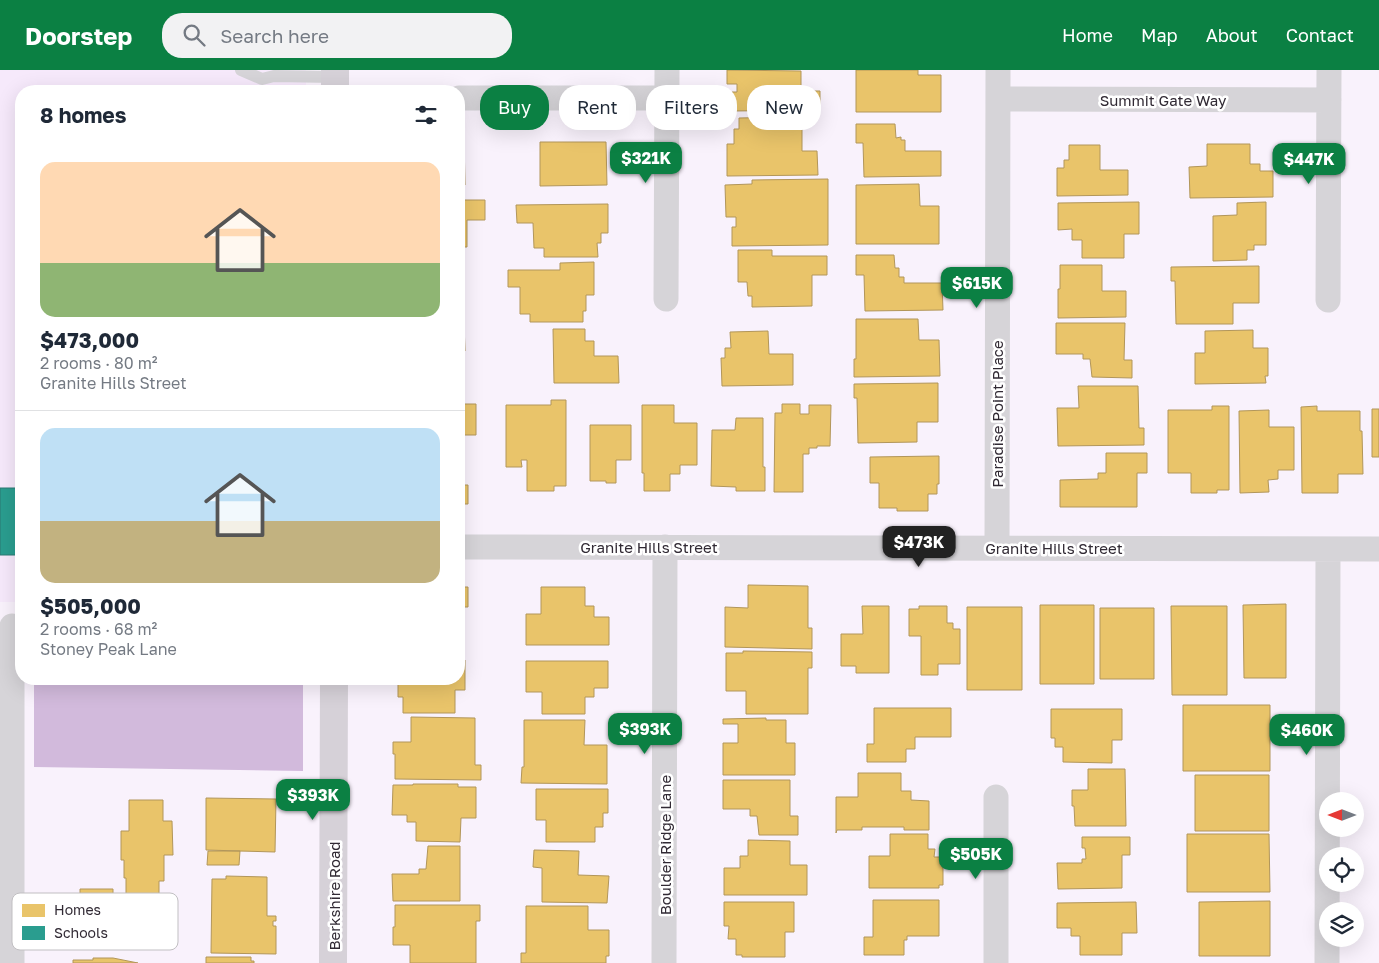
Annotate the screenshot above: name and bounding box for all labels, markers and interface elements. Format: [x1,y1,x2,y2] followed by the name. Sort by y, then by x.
[162,13,512,58] search box
[25,21,132,50] text: Doorstep
[180,21,208,49] icon: search
[220,24,329,47] text: Search here
[1062,24,1113,46] text: Home
[1141,24,1178,46] text: Map
[1206,24,1258,46] text: About
[1286,24,1354,46] text: Contact
[480,85,549,130] chip: Buy
[559,85,636,130] chip: Rent
[646,85,737,130] chip: Filters
[747,85,821,130] chip: New
[1100,91,1227,109] street label: Summit Gate Way
[412,101,440,129] icon: filters
[40,102,127,128] text: 8 homes
[611,142,681,184] pin: $321K
[1274,142,1344,185] pin: $447K
[621,148,671,168] text: $321K
[1283,149,1335,169] text: $447K
[195,195,285,285] icon: home
[942,266,1012,309] pin: $615K
[952,273,1002,293] text: $615K
[40,327,139,353] text: $473,000
[988,340,1006,488] street label: Paradise Point Place
[40,353,158,373] text: 2 rooms · 80 m²
[40,373,187,393] text: Granite Hills Street
[195,460,285,550] icon: home
[884,526,954,568] pin: $473K
[894,532,944,552] text: $473K
[580,538,718,556] street label: Granite Hills Street
[985,539,1123,557] street label: Granite Hills Street
[40,593,141,619] text: $505,000
[40,619,157,639] text: 2 rooms · 68 m²
[40,639,177,659] text: Stoney Peak Lane
[610,712,680,755] pin: $393K
[1272,714,1342,756] pin: $460K
[619,719,671,739] text: $393K
[1281,720,1333,740] text: $460K
[656,774,674,915] street label: Boulder Ridge Lane
[278,778,348,821] pin: $393K
[287,785,339,805] text: $393K
[1319,792,1364,838] north arrow
[1319,792,1364,947] map controls
[941,838,1011,880] pin: $505K
[325,841,343,951] street label: Berkshire Road
[950,844,1002,864] text: $505K
[1319,847,1364,892] button: locate
[12,893,178,950] legend
[54,901,101,918] text: Homes
[1319,902,1364,947] button: layers
[54,924,108,941] text: Schools

